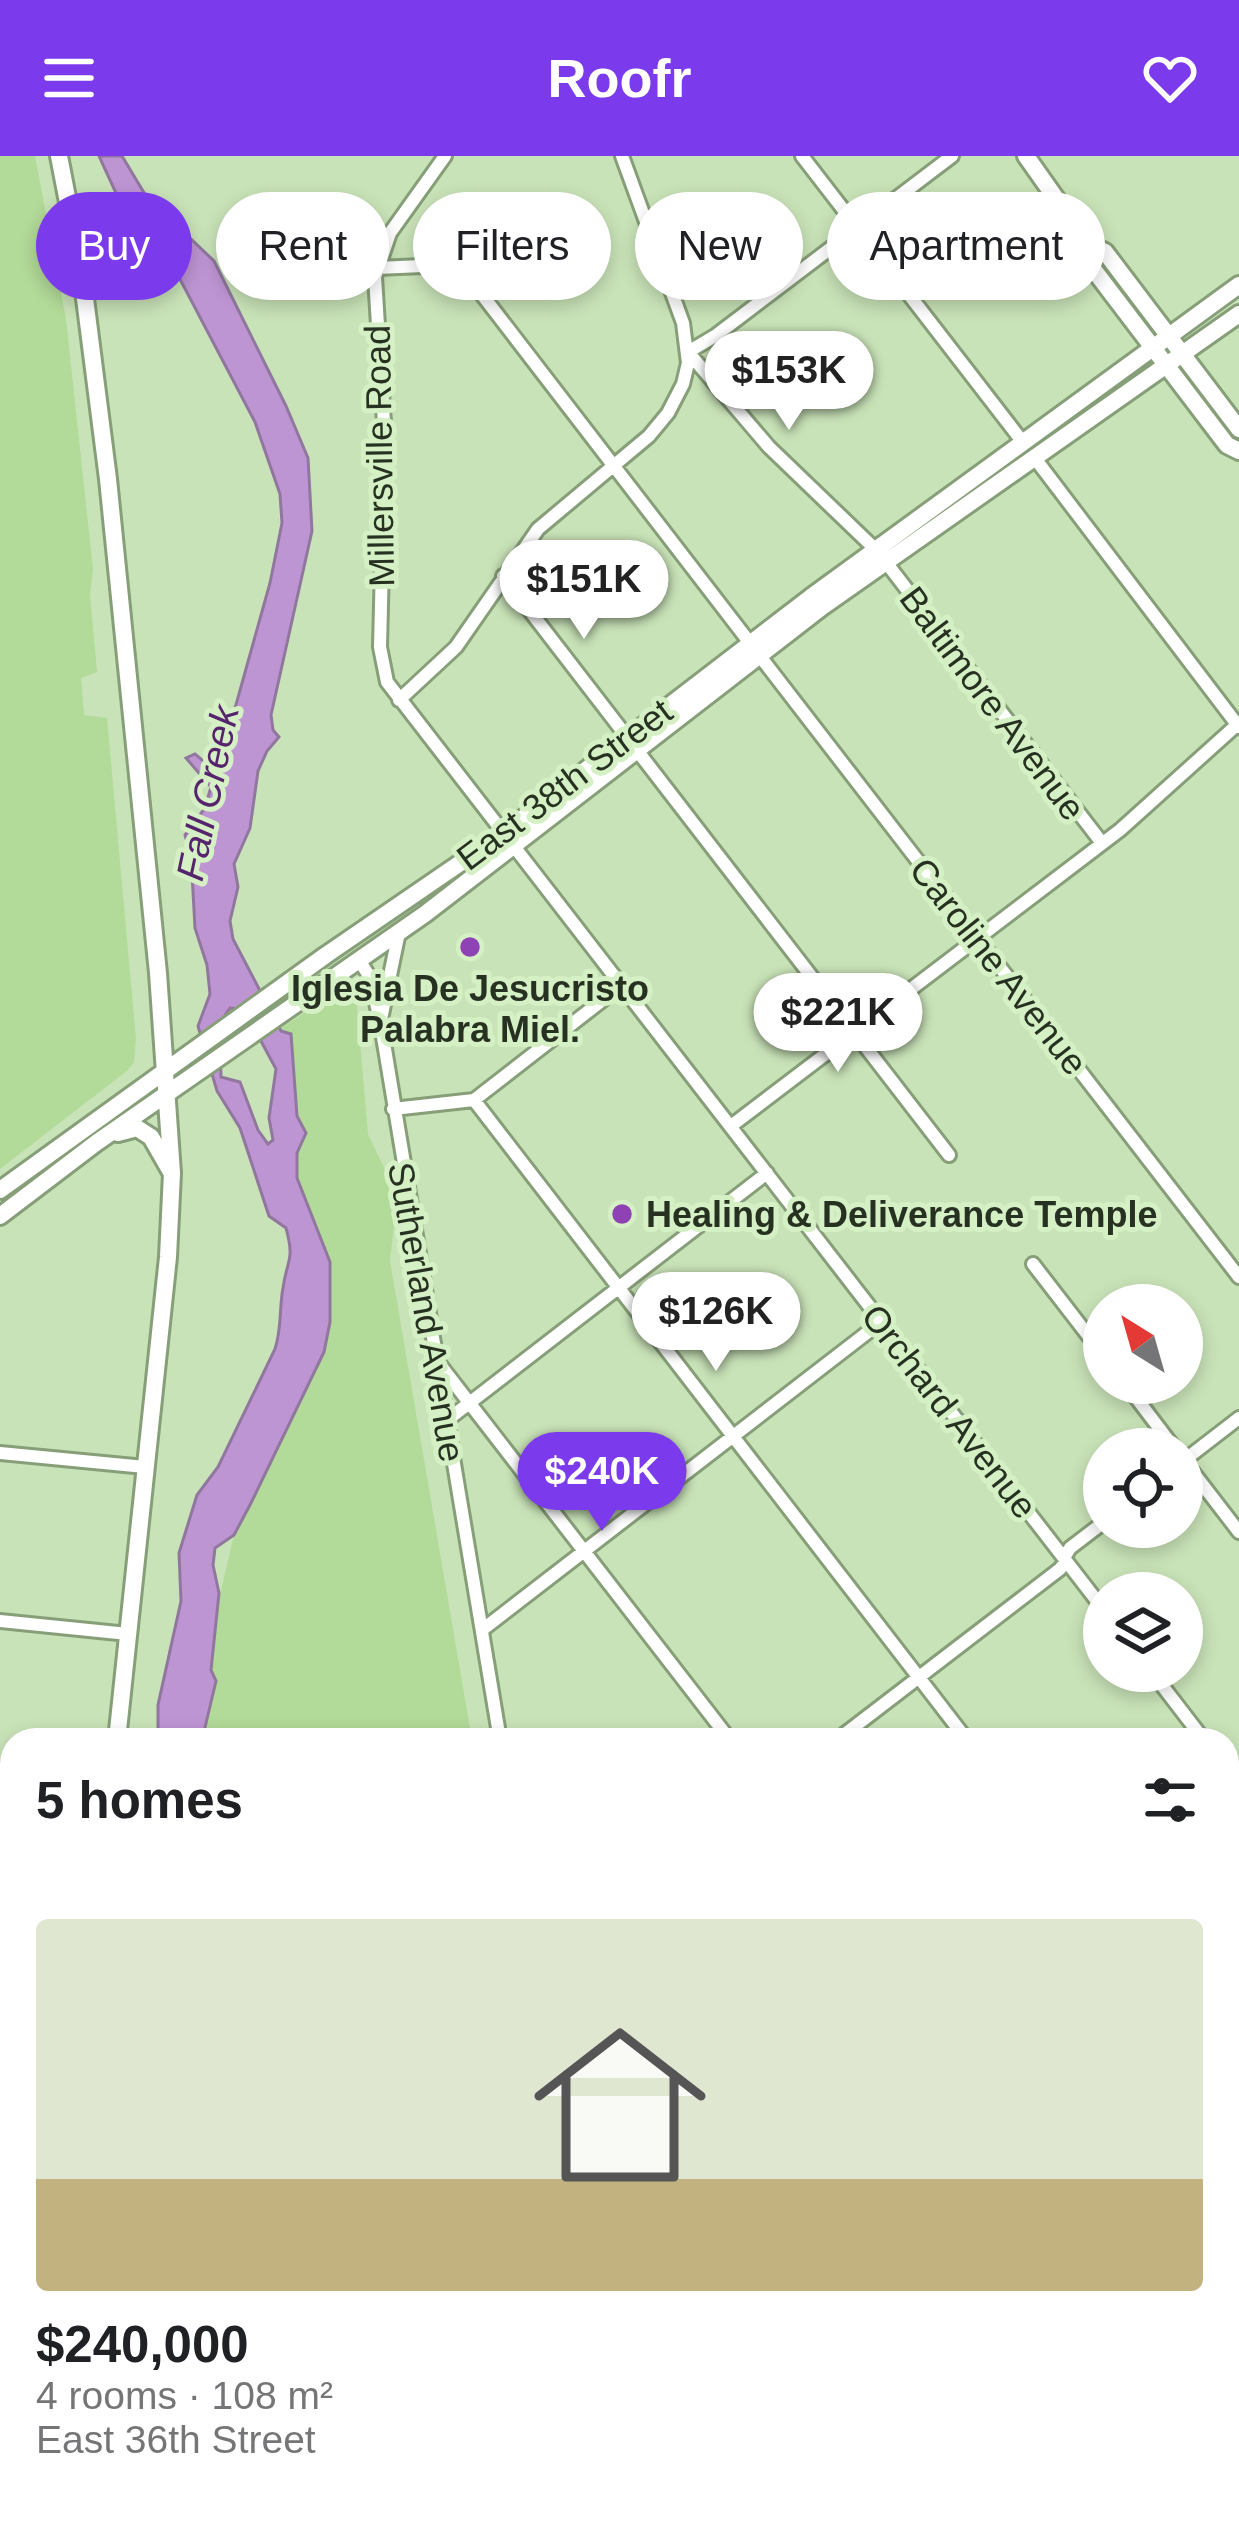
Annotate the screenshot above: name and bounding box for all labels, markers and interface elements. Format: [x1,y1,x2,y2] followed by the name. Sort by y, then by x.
[36,45,102,111] icon: menu
[1137,45,1203,111] icon: heart
[548,48,691,108] text: Roofr
[36,192,192,300] chip: Buy
[216,192,389,300] chip: Rent
[413,192,611,300] chip: Filters
[635,192,803,300] chip: New
[827,192,1105,300] chip: Apartment
[357,325,402,587] street label: Millersville Road
[705,331,873,433] pin: $153K
[732,348,846,391] text: $153K
[500,540,668,642] pin: $151K
[527,557,641,600] text: $151K
[892,579,1094,828] street label: Baltimore Avenue
[449,690,680,878] street label: East 38th Street
[168,699,248,884] water label: Fall Creek
[901,850,1096,1083] street label: Caroline Avenue
[457,934,483,960] marker: Iglesia De Jesucristo Palabra Miel.
[291,968,649,1050] place label: Iglesia De Jesucristo Palabra Miel.
[754,973,922,1075] pin: $221K
[781,990,895,1033] text: $221K
[380,1159,473,1465] street label: Sutherland Avenue
[646,1194,1158,1235] place label: Healing & Deliverance Temple
[609,1201,635,1227] marker: Healing & Deliverance Temple
[632,1272,800,1374] pin: $126K
[1083,1284,1203,1404] north arrow
[1083,1284,1203,1692] map controls
[659,1289,773,1332] text: $126K
[854,1296,1046,1526] street label: Orchard Avenue
[1083,1428,1203,1548] button: locate
[518,1432,686,1534] pin: $240K
[545,1449,659,1492] text: $240K
[1083,1572,1203,1692] button: layers
[1137,1767,1203,1833] icon: filters
[36,1772,243,1829] text: 5 homes
[512,1997,728,2213] icon: home
[36,2316,249,2373] text: $240,000
[36,2374,333,2417] text: 4 rooms · 108 m²
[36,2418,316,2461] text: East 36th Street

